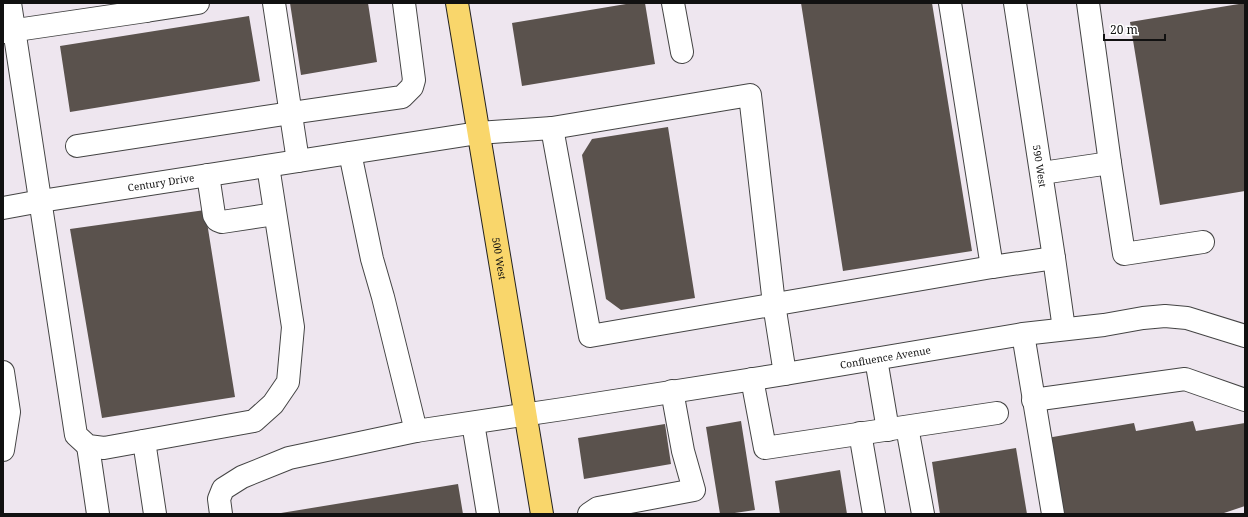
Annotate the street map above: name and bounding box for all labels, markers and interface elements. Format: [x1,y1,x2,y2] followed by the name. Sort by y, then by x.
[1104,16,1165,42] scale bar
[1110,21,1138,38] text: 20 m
[1030,144,1050,189] street label: 590 West
[127,170,195,194] street label: Century Drive
[489,236,510,281] street label: 500 West
[839,343,932,372] street label: Confluence Avenue

